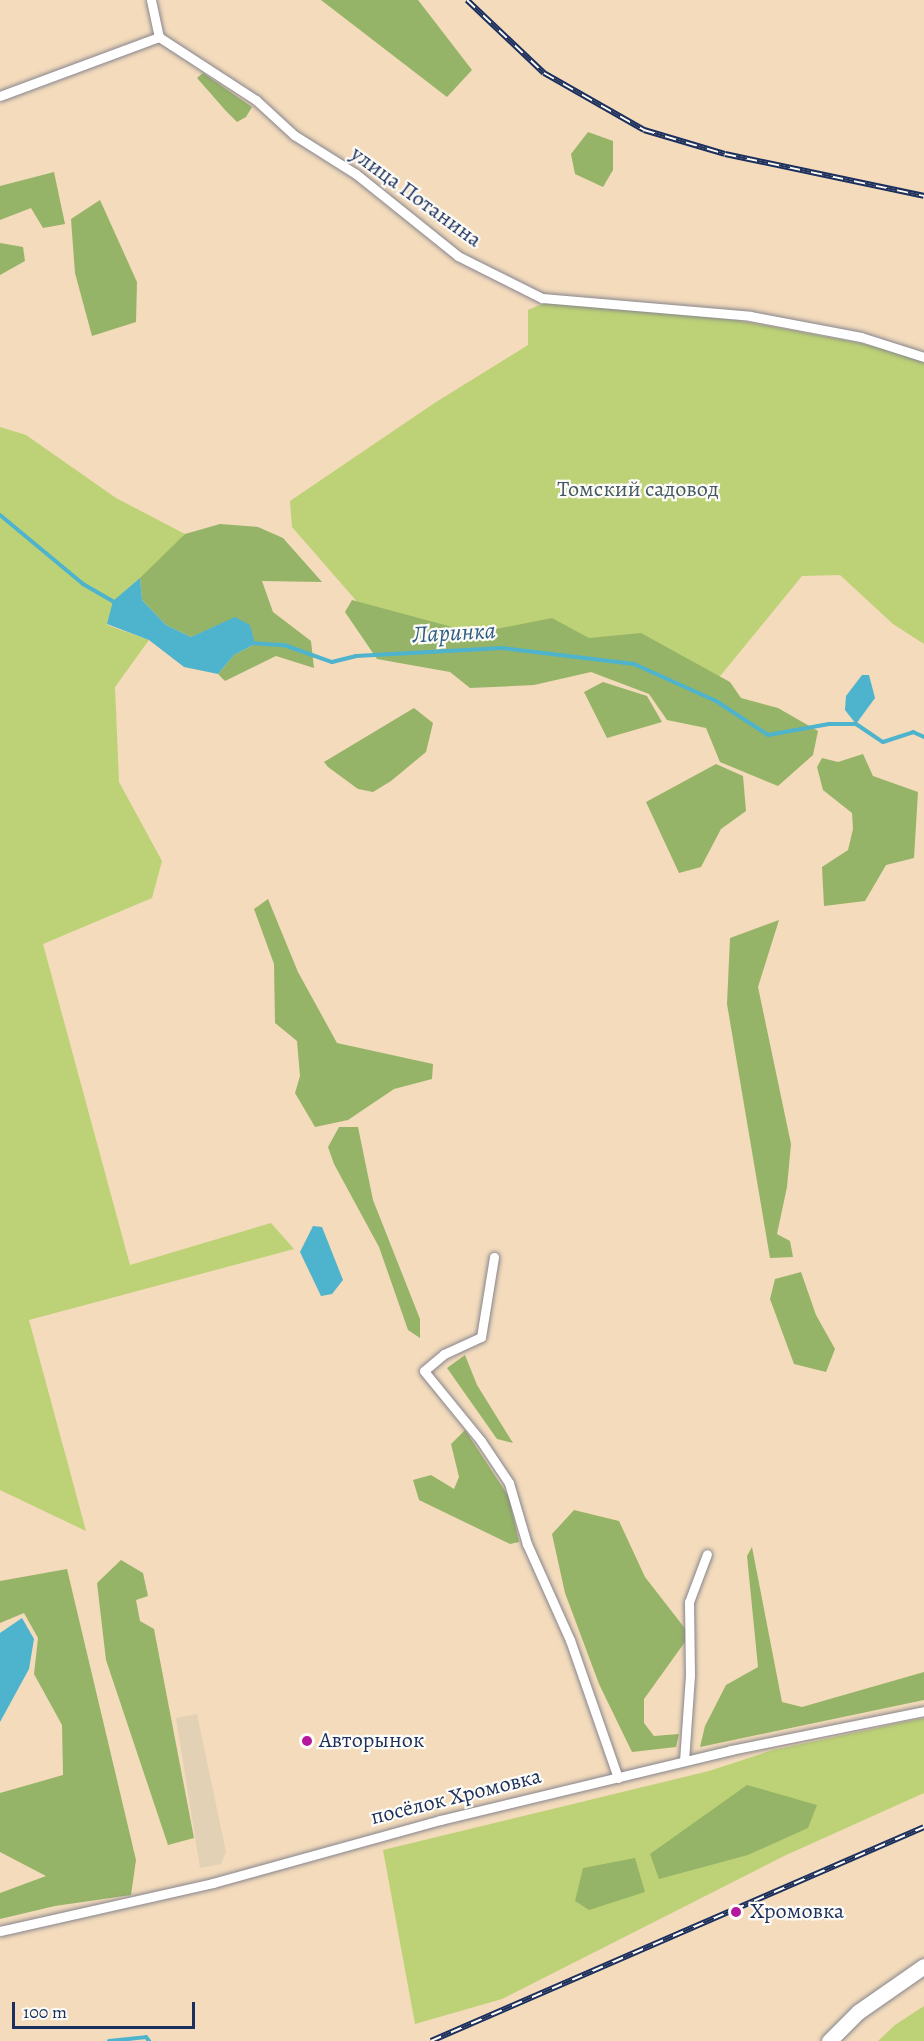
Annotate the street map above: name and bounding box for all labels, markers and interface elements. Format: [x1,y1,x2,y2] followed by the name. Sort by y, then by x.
[345,141,487,253] street label: улица Потанина
[557,477,719,503] park label: Томский садовод
[411,616,497,650] water label: Ларинка
[319,1728,424,1754] place label: Авторынок
[300,1734,314,1748] marker: Авторынок
[368,1763,544,1831] street label: посёлок Хромовка
[750,1899,844,1925] place label: Хромовка
[727,1903,745,1921] marker: Хромовка
[15,1990,198,2028] scale bar
[23,2000,67,2024] text: 100 m

